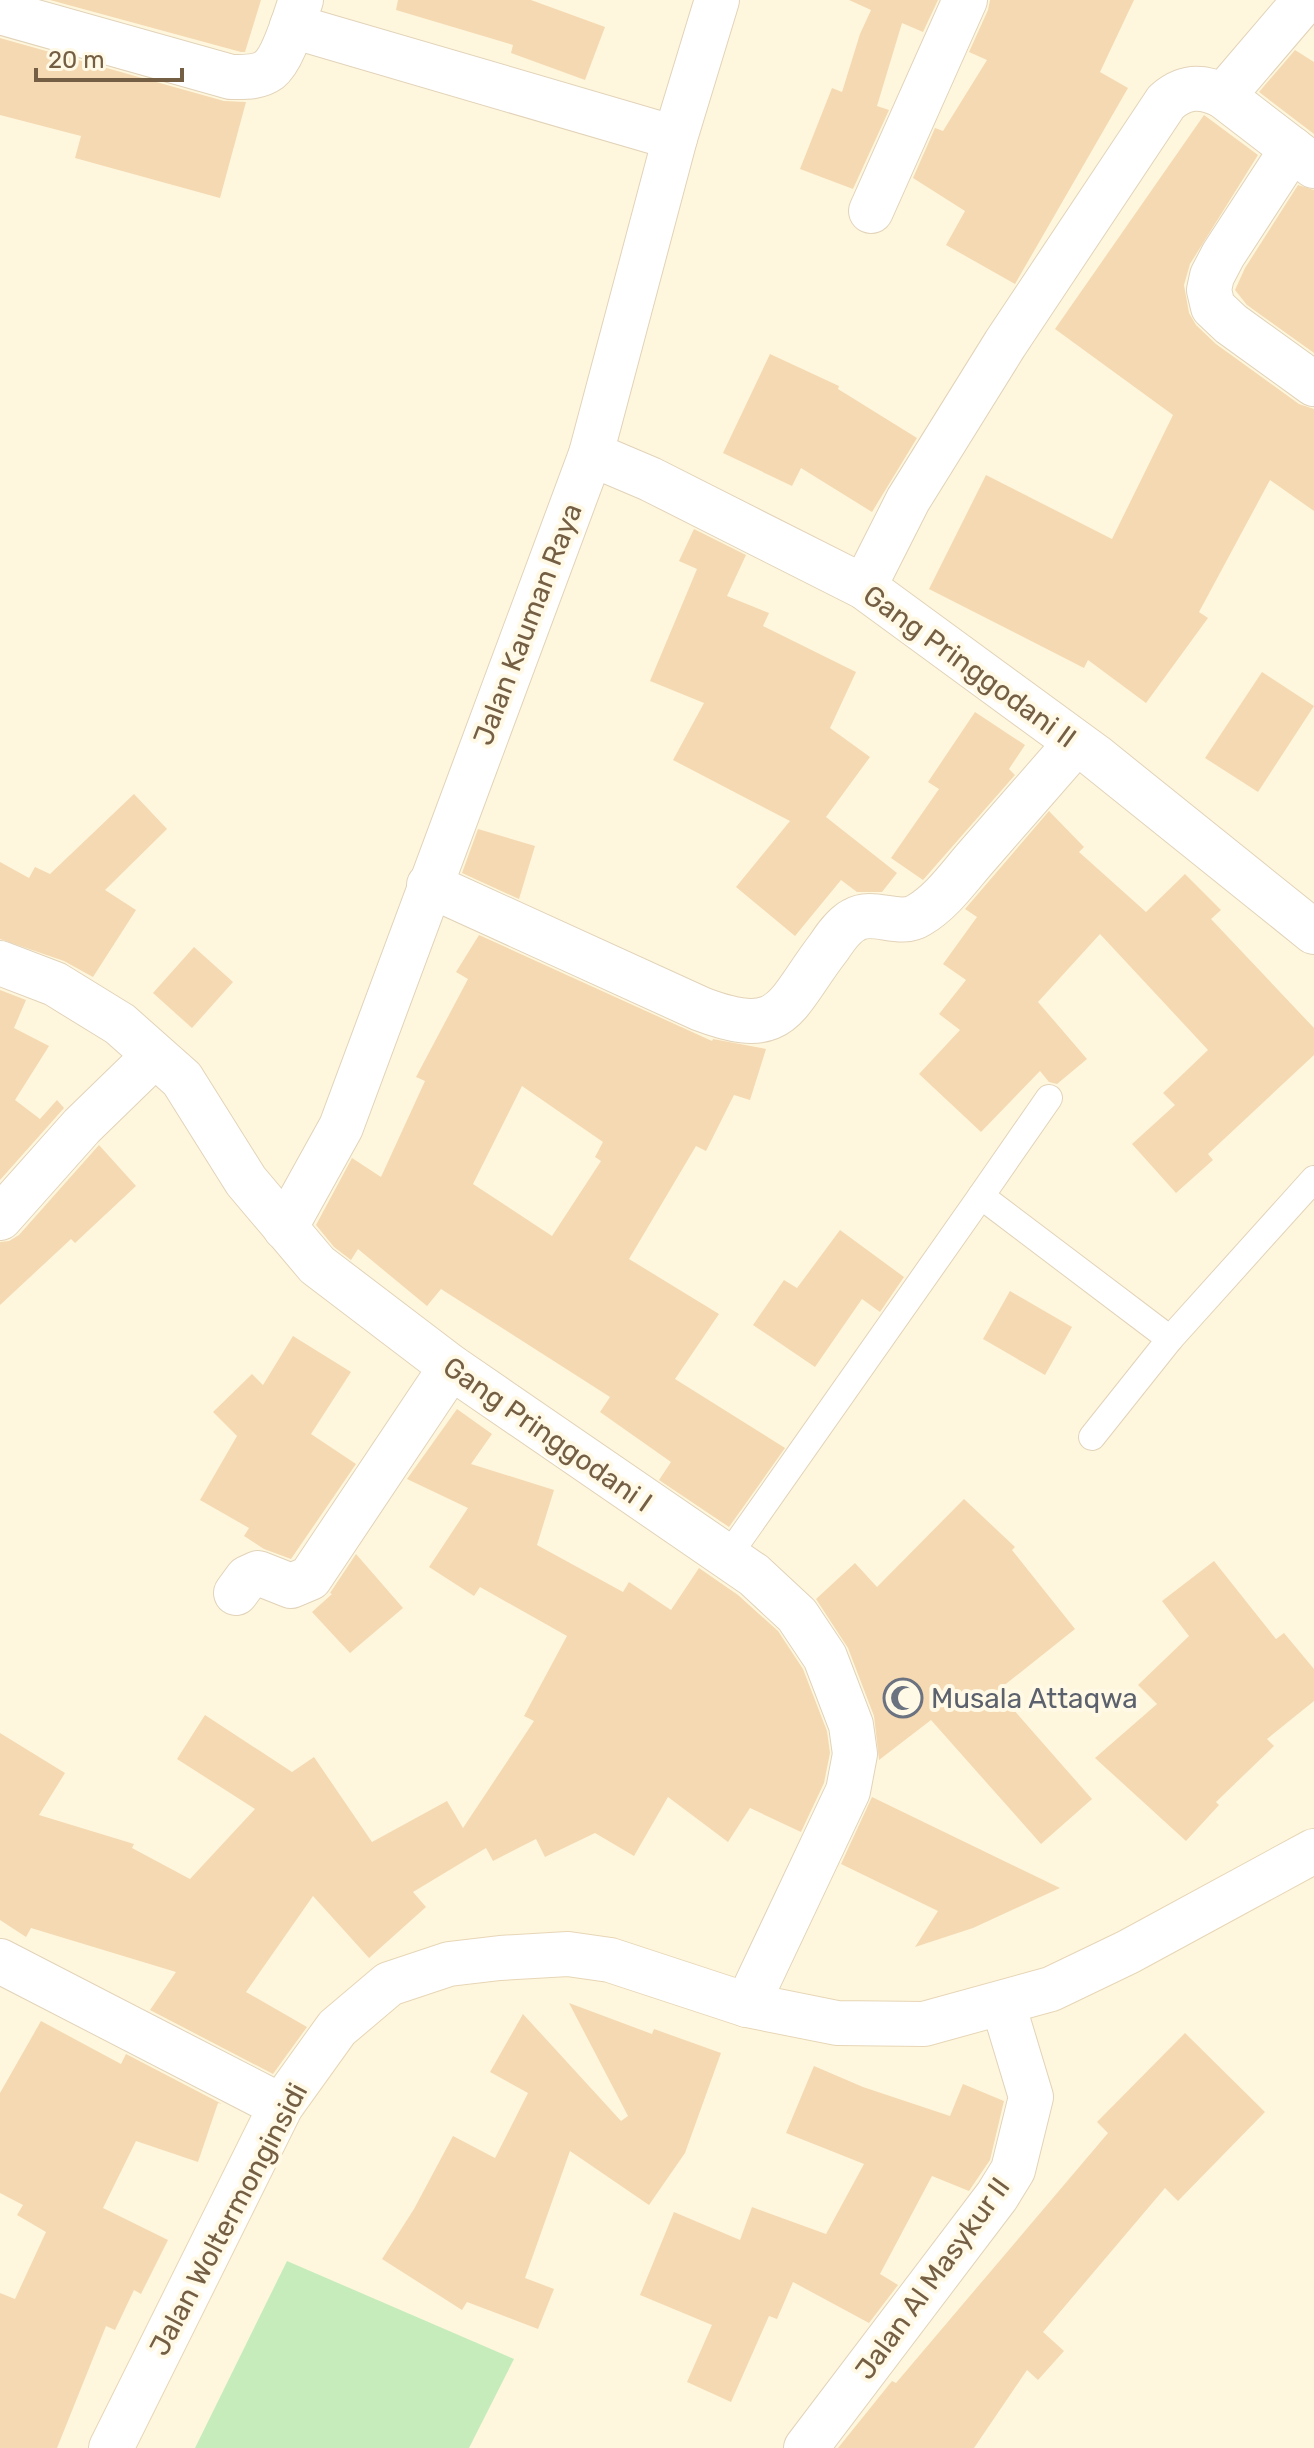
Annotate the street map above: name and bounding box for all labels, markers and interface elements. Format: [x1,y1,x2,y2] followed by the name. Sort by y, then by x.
[36,32,182,82] scale bar
[48,46,105,74] text: 20 m
[466,499,589,750] street label: Jalan Kauman Raya
[857,578,1083,755] street label: Gang Pringgodani II
[437,1350,658,1519] street label: Gang Pringgodani I
[882,1677,924,1719] mosque icon: Musala Attaqwa
[931,1682,1138,1715] place label: Musala Attaqwa
[143,2077,314,2361] street label: Jalan Woltermonginsidi
[848,2171,1017,2386] street label: Jalan Al Masykur II

